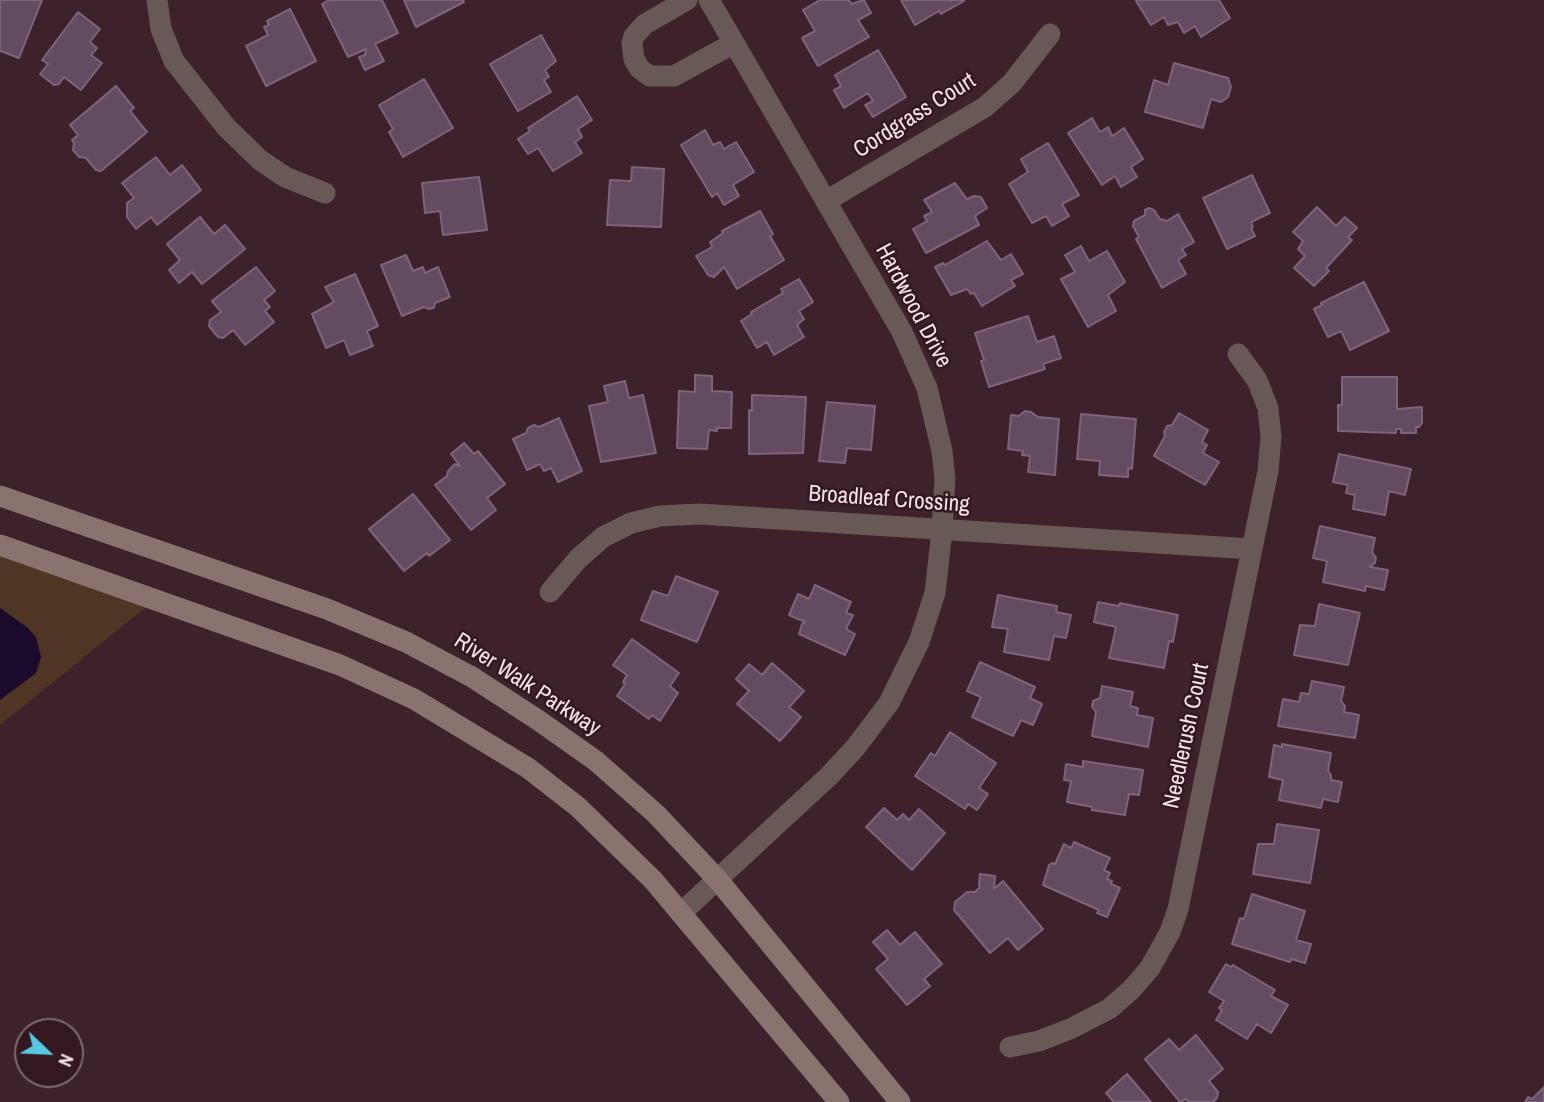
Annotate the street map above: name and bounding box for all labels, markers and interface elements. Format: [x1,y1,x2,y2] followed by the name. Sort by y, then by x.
[849,68,981,164] street label: Cordgrass Court
[869,239,957,373] street label: Hardwood Drive
[808,481,970,519] street label: Broadleaf Crossing
[449,627,605,743] street label: River Walk Parkway
[1158,661,1216,811] street label: Needlerush Court
[14,1018,84,1088] north arrow
[52,1050,81,1071] text: N

